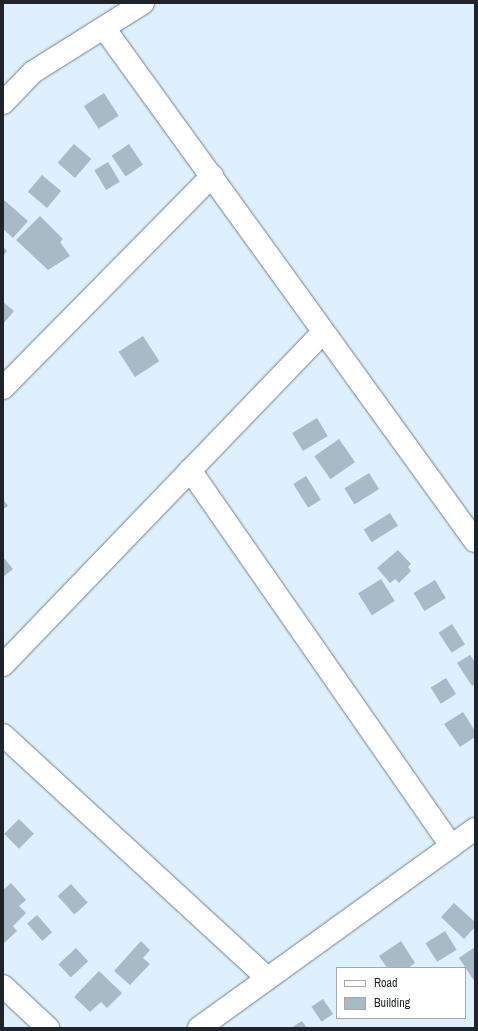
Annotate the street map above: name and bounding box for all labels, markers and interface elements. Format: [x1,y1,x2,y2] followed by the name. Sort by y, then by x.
[336,967,466,1019] legend
[374,975,398,991] text: Road
[374,995,410,1011] text: Building

